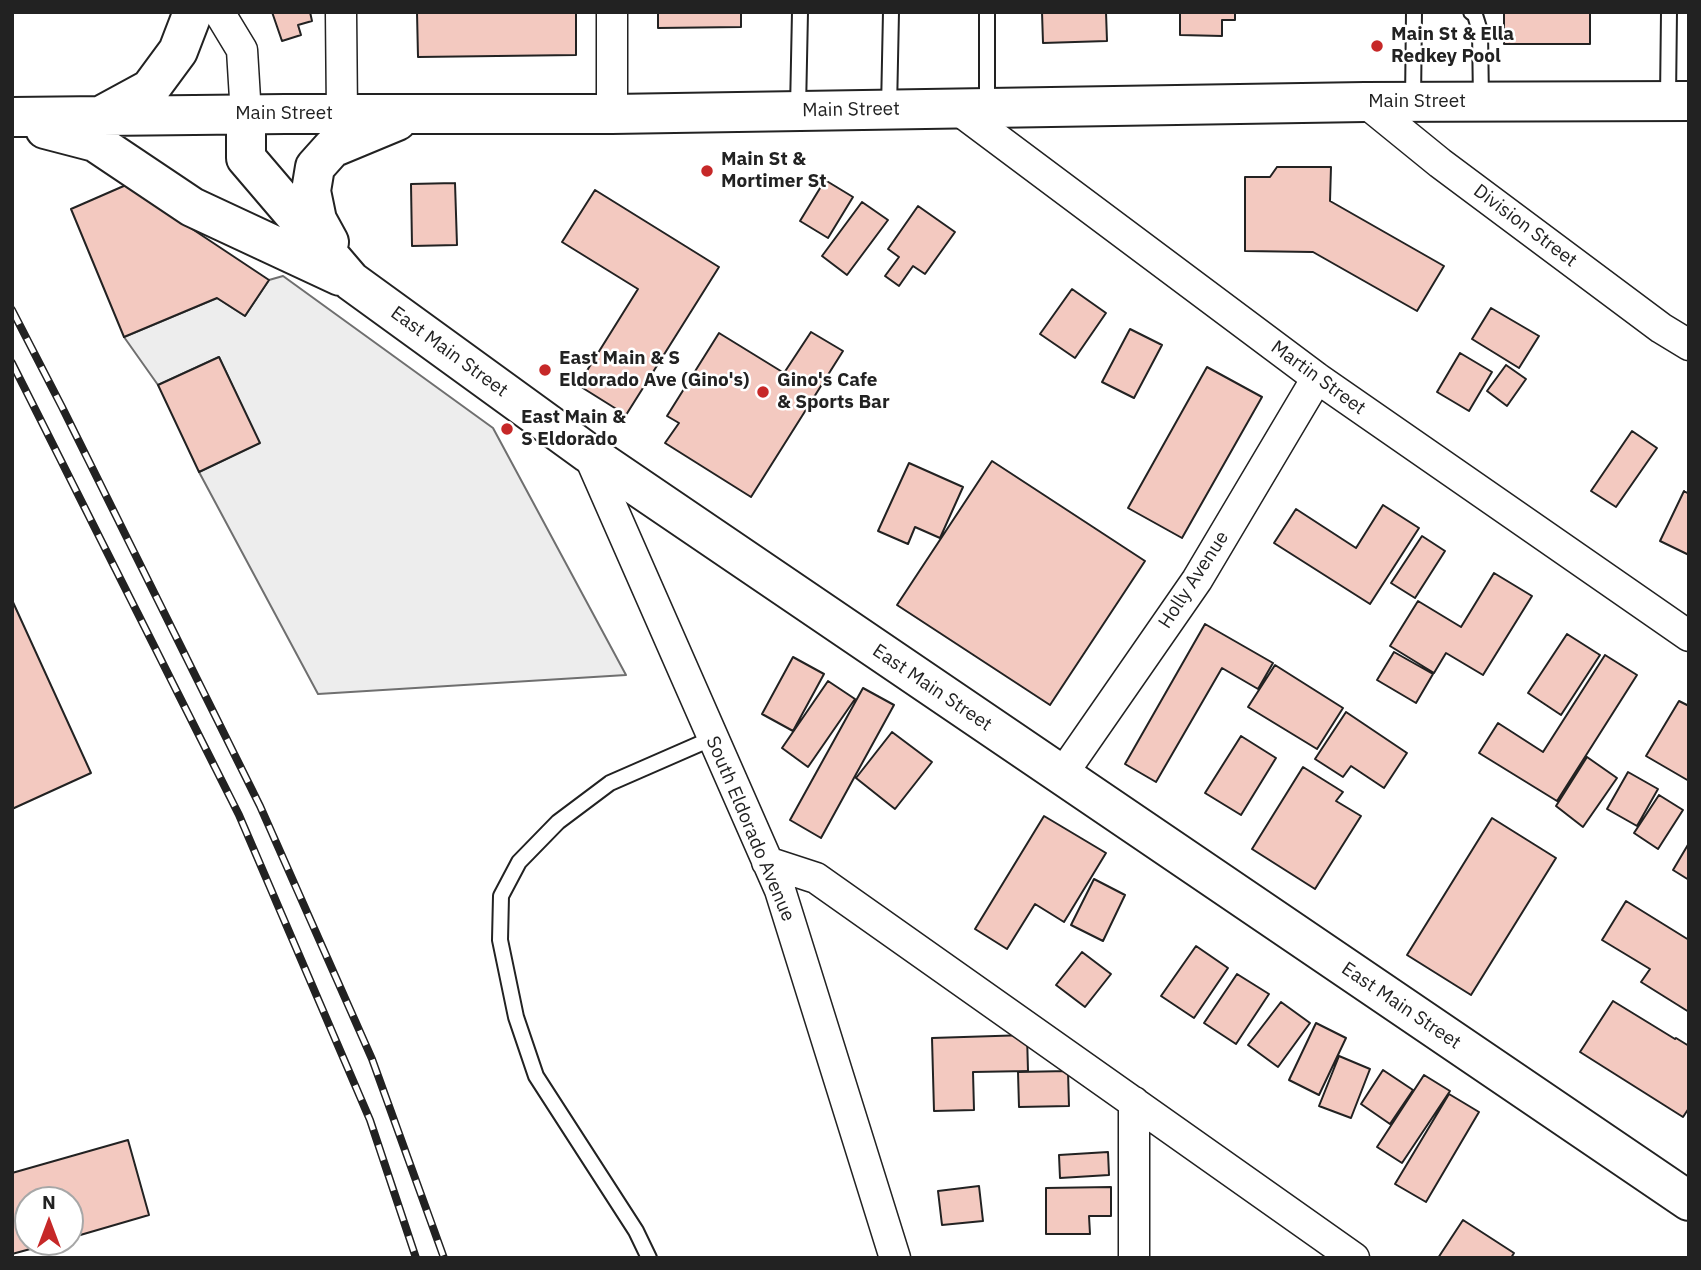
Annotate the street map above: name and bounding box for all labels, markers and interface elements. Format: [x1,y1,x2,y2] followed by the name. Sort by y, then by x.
[1391,24,1514,68] place label: Main St & Ella Redkey Pool
[1369,38,1385,54] marker: Main St & Ella Redkey Pool
[1368,91,1466,113] street label: Main Street
[802,98,900,122] street label: Main Street
[235,103,333,125] street label: Main Street
[721,149,827,193] place label: Main St & Mortimer St
[699,163,715,179] marker: Main St & Mortimer St
[1469,180,1581,272] street label: Division Street
[386,302,512,402] street label: East Main Street
[1266,336,1370,420] street label: Martin Street
[559,348,749,392] place label: East Main & S Eldorado Ave (Gino's)
[537,362,553,378] marker: East Main & S Eldorado Ave (Gino's)
[777,370,890,414] place label: Gino's Cafe & Sports Bar
[755,384,771,400] marker: Gino's Cafe & Sports Bar
[521,407,626,451] place label: East Main & S Eldorado
[499,421,515,437] marker: East Main & S Eldorado
[1154,527,1234,633] street label: Holly Avenue
[868,640,996,736] street label: East Main Street
[701,733,799,925] street label: South Eldorado Avenue
[1337,958,1465,1054] street label: East Main Street
[14,1186,84,1256] north arrow
[42,1190,56,1214] text: N

